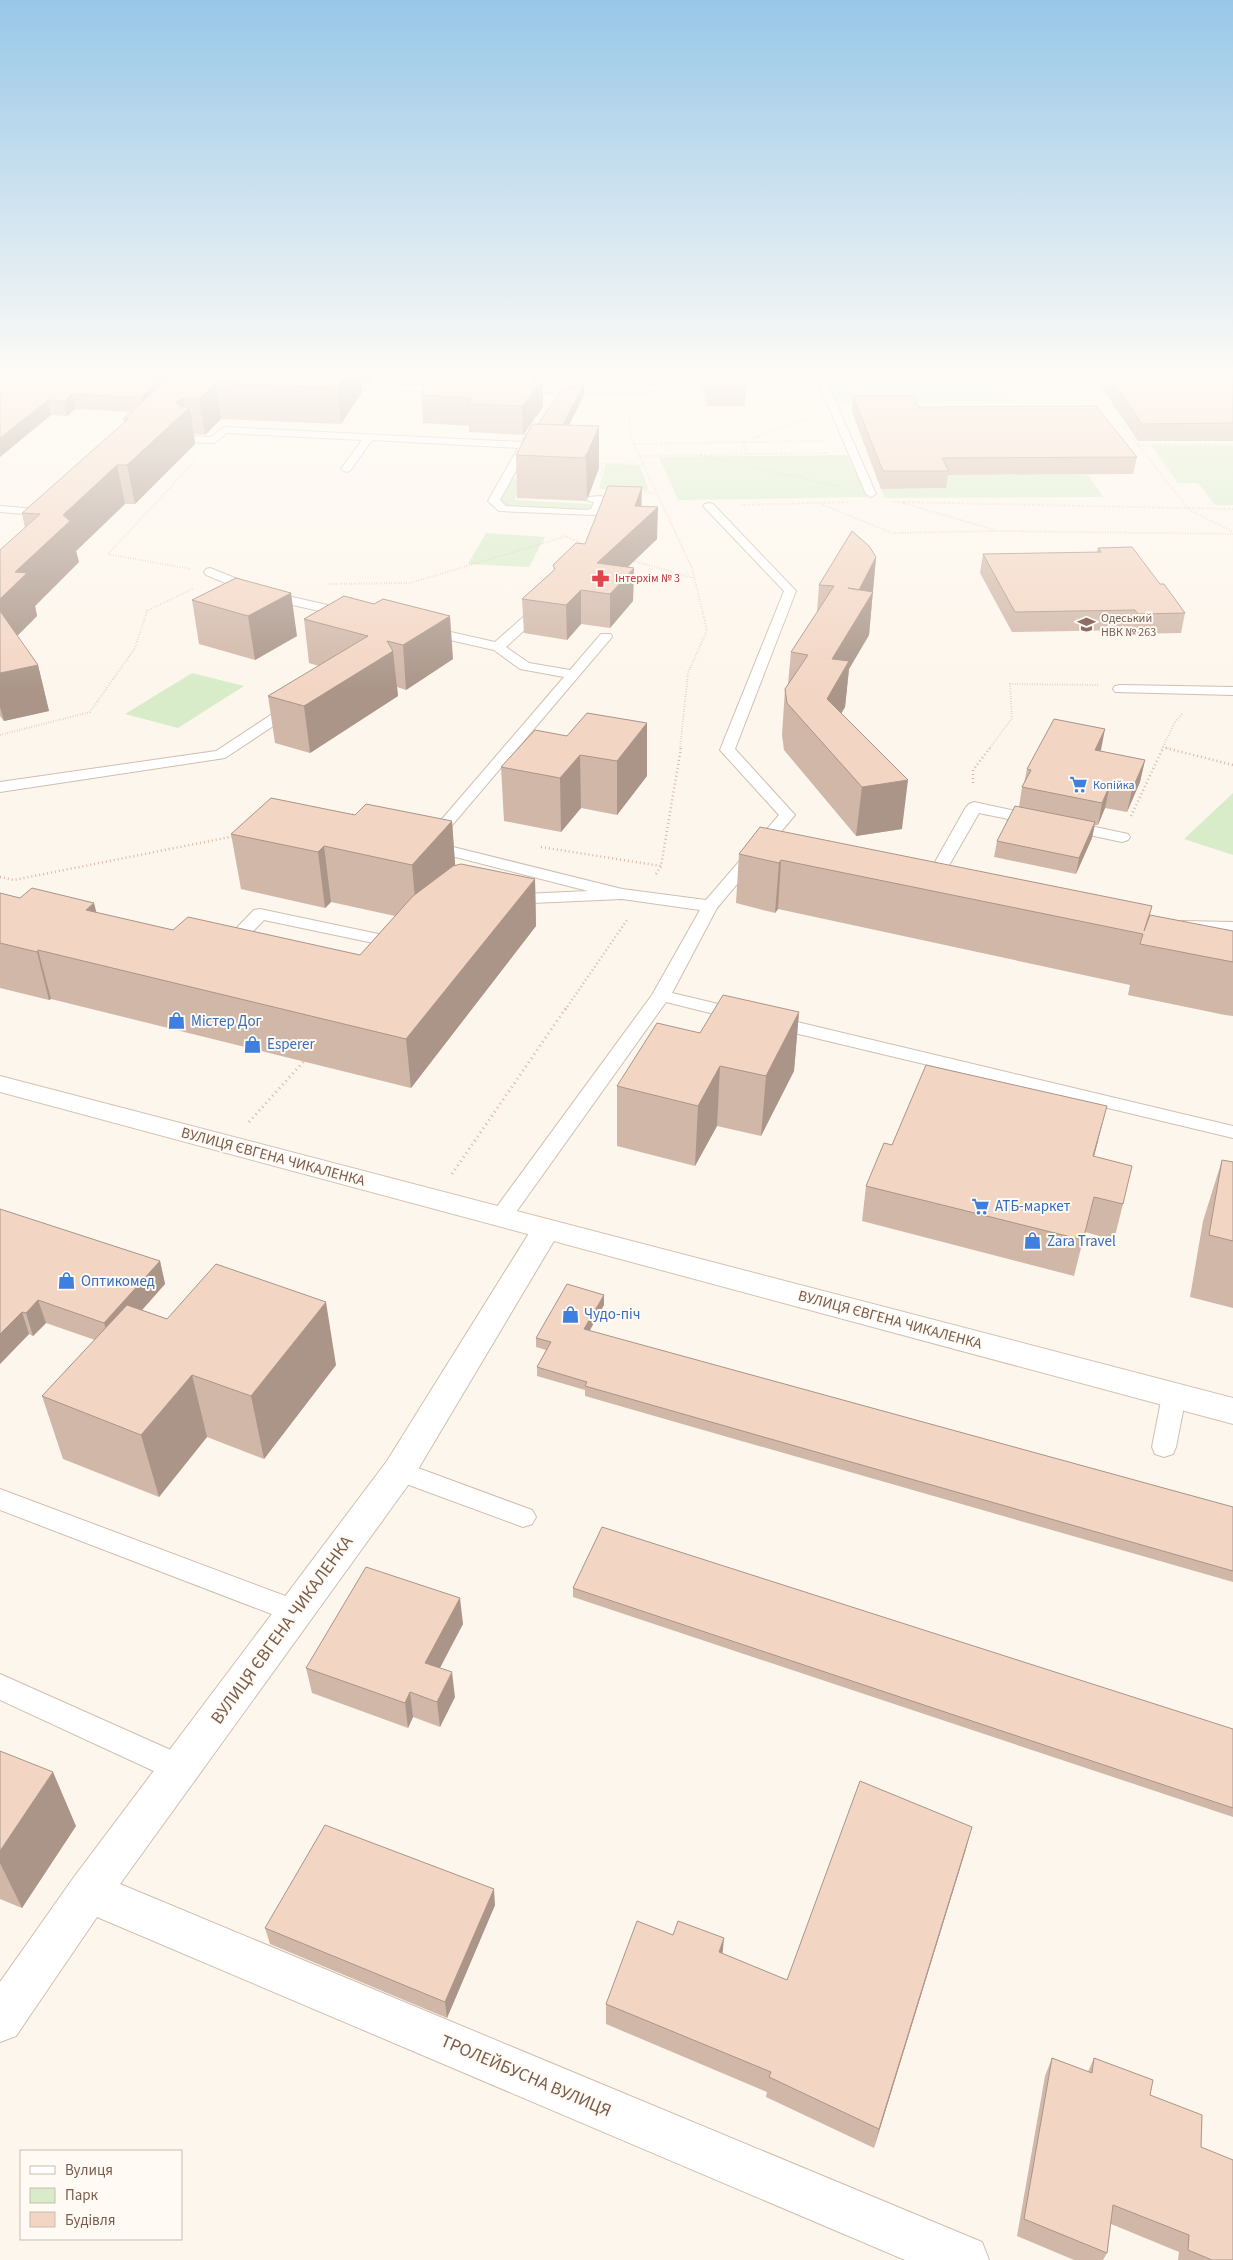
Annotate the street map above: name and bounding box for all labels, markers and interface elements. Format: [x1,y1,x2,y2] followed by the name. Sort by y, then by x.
[591,568,611,588] pharmacy icon: Інтерхім № 3
[615,570,680,587] place label: Інтерхім № 3
[1101,610,1156,641] place label: Одеський НВК № 263
[1077,615,1097,635] school or university icon: Одеський НВК № 263
[1069,775,1089,795] supermarket icon: Копійка
[1093,777,1135,794] place label: Копійка
[167,1011,187,1031] shop icon: Містер Дог
[191,1011,262,1032] place label: Містер Дог
[243,1034,263,1054] shop icon: Esperer
[267,1034,315,1055] place label: Esperer
[179,1122,368,1192] street label: ВУЛИЦЯ ЄВГЕНА ЧИКАЛЕНКА
[971,1196,991,1216] supermarket icon: АТБ-маркет
[995,1196,1071,1217] place label: АТБ-маркет
[1023,1231,1043,1251] shop icon: Zara Travel
[1047,1231,1116,1252] place label: Zara Travel
[57,1271,77,1291] shop icon: Оптикомед
[81,1271,155,1292] place label: Оптикомед
[796,1285,985,1355] street label: ВУЛИЦЯ ЄВГЕНА ЧИКАЛЕНКА
[560,1304,580,1324] shop icon: Чудо-піч
[584,1304,640,1325] place label: Чудо-піч
[205,1530,359,1729] street label: ВУЛИЦЯ ЄВГЕНА ЧИКАЛЕНКА
[437,2029,615,2123] street label: ТРОЛЕЙБУСНА ВУЛИЦЯ
[20,2150,182,2240] legend
[65,2160,113,2181] text: Вулиця
[65,2185,99,2206] text: Парк
[65,2210,115,2231] text: Будівля

